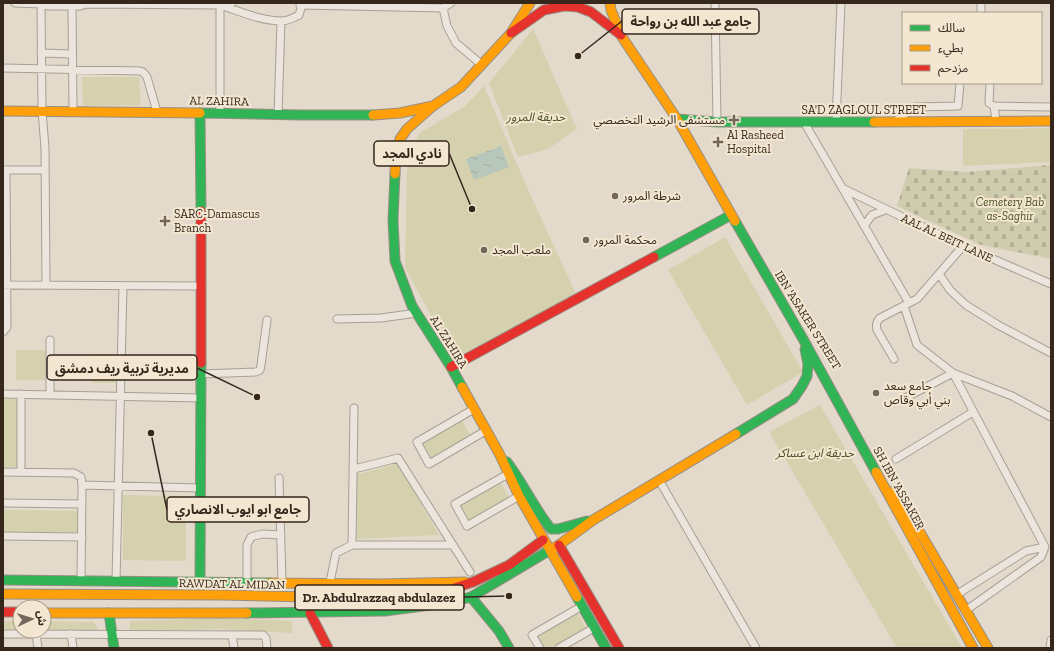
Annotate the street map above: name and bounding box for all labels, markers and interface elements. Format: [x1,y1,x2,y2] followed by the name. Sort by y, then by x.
[622,9,759,34] callout: جامع عبد الله بن رواحة
[902,12,1042,84] legend
[630,14,752,31] text: جامع عبد الله بن رواحة
[938,21,965,35] text: سالك
[938,41,964,58] text: بطيء
[938,61,968,77] text: مزدحم
[189,93,249,109] street label: AL ZAHIRA
[802,103,927,117] street label: SA'D ZAGLOUL STREET
[506,110,566,124] park label: حديقة المرور
[593,113,725,130] place label: مستشفى الرشيد التخصصي
[728,114,740,126] marker: مستشفى الرشيد التخصصي
[727,128,784,156] place label: Al Rasheed Hospital
[712,136,724,148] marker: Al Rasheed Hospital
[374,141,449,166] callout: نادي المجد
[382,146,442,164] text: نادي المجد
[622,189,681,203] place label: شرطة المرور
[610,191,620,201] marker: شرطة المرور
[976,195,1044,223] park label: Cemetery Bab as-Saghir
[174,207,260,235] place label: SARC-Damascus Branch
[899,211,995,265] street label: AAL AL BEIT LANE
[159,215,171,227] marker: SARC-Damascus Branch
[593,233,657,247] place label: محكمة المرور
[581,235,591,245] marker: محكمة المرور
[492,243,551,257] place label: ملعب المجد
[479,245,489,255] marker: ملعب المجد
[772,268,844,372] street label: IBN 'ASAKER STREET
[427,313,471,371] street label: AL ZAHIRA
[47,355,197,380] callout: مديرية تربية ريف دمشق
[55,361,189,377] text: مديرية تربية ريف دمشق
[884,379,950,410] place label: جامع سعد بني أبي وقاص
[871,388,881,398] marker: جامع سعد بني أبي وقاص
[870,444,928,532] street label: SH IBN 'ASSAKER
[775,446,855,460] park label: حديقة ابن عساكر
[167,497,309,522] callout: جامع ابو ايوب الانصاري
[175,502,301,520] text: جامع ابو ايوب الانصاري
[179,576,285,592] street label: RAWDAT AL MIDAN
[295,585,464,610] callout: Dr. Abdulrazzaq abdulazez
[303,590,455,605] text: Dr. Abdulrazzaq abdulazez
[12,599,52,639] north arrow
[34,610,48,626] text: ش

